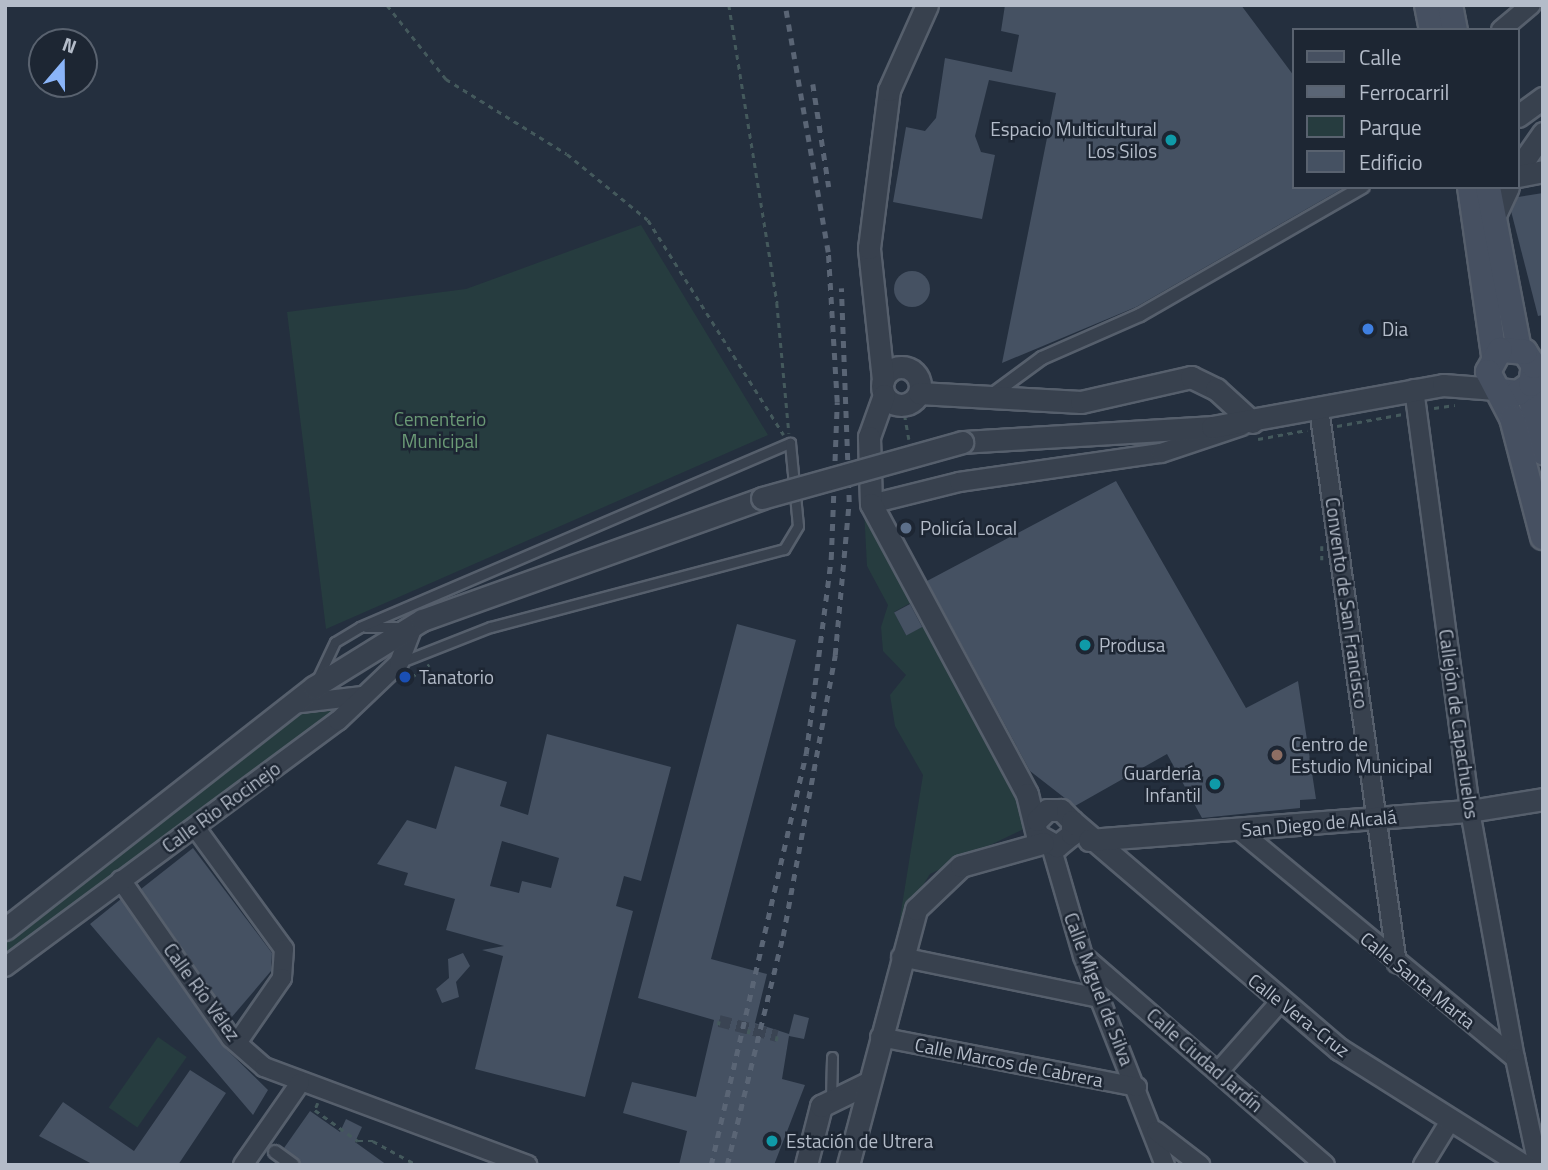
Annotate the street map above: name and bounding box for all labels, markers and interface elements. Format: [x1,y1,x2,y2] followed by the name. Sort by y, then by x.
[28,28,98,98] north arrow
[1292,28,1520,189] legend
[59,29,81,61] text: N
[1359,41,1401,73] text: Calle
[1359,76,1449,108] text: Ferrocarril
[1359,111,1422,143] text: Parque
[990,118,1157,162] place label: Espacio Multicultural Los Silos
[1163,132,1179,148] marker: Espacio Multicultural Los Silos
[1359,146,1423,178] text: Edificio
[1382,318,1408,340] place label: Dia
[1360,321,1376,337] marker: Dia
[394,408,486,452] park label: Cementerio Municipal
[1321,496,1373,710] street label: Convento de San Francisco
[920,517,1017,539] place label: Policía Local
[898,520,914,536] marker: Policía Local
[1434,628,1484,820] street label: Callejón de Capachuelos
[1099,634,1165,656] place label: Produsa
[1077,637,1093,653] marker: Produsa
[419,666,494,688] place label: Tanatorio
[397,669,413,685] marker: Tanatorio
[1291,733,1432,777] place label: Centro de Estudio Municipal
[1269,747,1285,763] marker: Centro de Estudio Municipal
[157,756,285,858] street label: Calle Rio Rocinejo
[1123,762,1201,806] place label: Guardería Infantil
[1207,776,1223,792] marker: Guardería Infantil
[1241,805,1397,841] street label: San Diego de Alcalá
[1059,909,1139,1069] street label: Calle Miguel de Silva
[1356,927,1480,1033] street label: Calle Santa Marta
[159,939,245,1045] street label: Calle Río Vélez
[1244,968,1354,1062] street label: Calle Vera-Cruz
[1142,1003,1268,1117] street label: Calle Ciudad Jardín
[913,1033,1105,1091] street label: Calle Marcos de Cabrera
[786,1130,933,1152] place label: Estación de Utrera
[764,1133,780,1149] marker: Estación de Utrera

